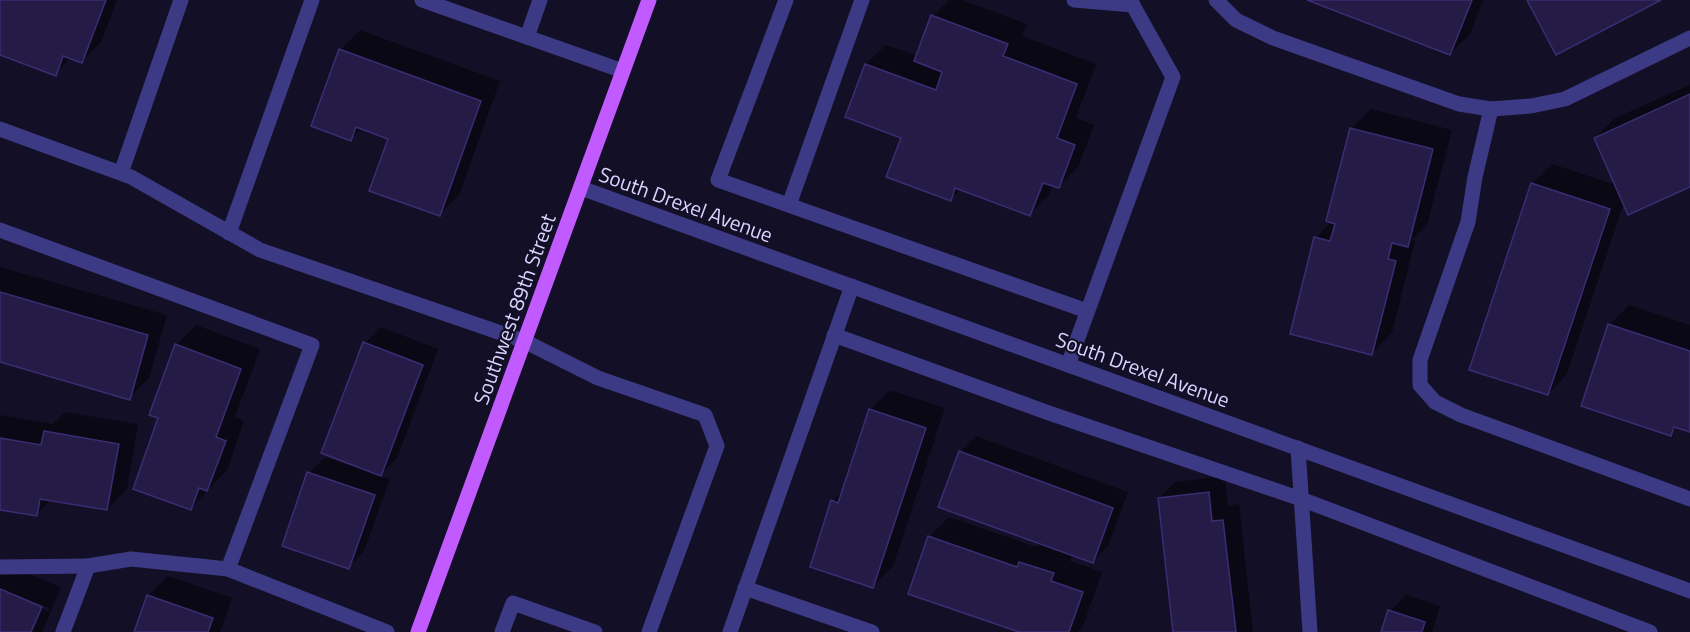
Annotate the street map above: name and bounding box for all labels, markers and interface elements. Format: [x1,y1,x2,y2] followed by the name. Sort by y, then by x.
[595,158,777,250] street label: South Drexel Avenue
[465,208,564,409] street label: Southwest 89th Street
[1052,323,1234,415] street label: South Drexel Avenue

